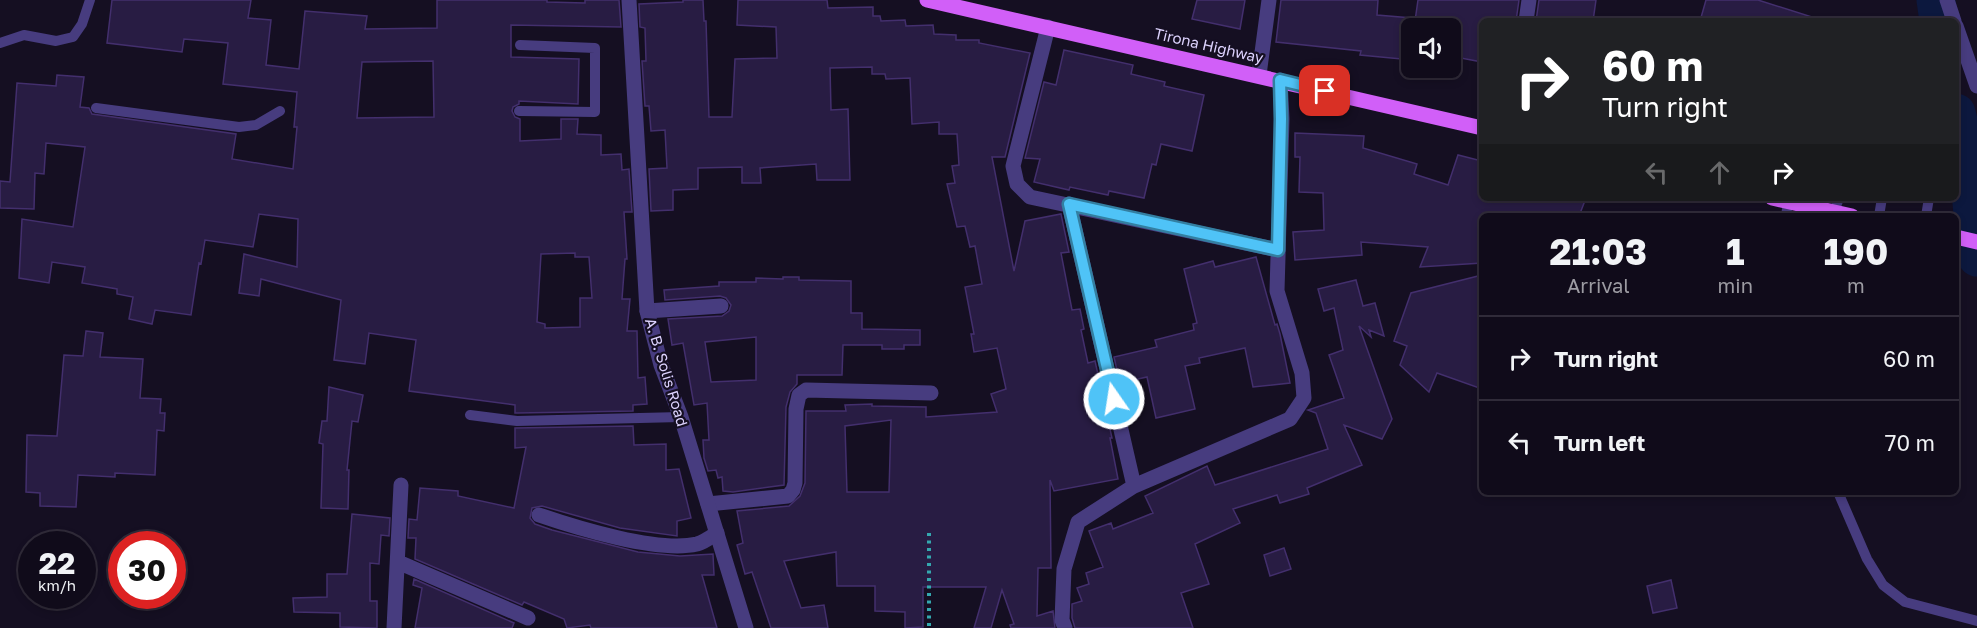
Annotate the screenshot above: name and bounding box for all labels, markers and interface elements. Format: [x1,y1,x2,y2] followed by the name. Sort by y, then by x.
[1401,18,1461,78] map controls
[1401,18,1461,78] button: sound
[1153,24,1266,66] street label: Tirona Highway
[1602,40,1703,90] text: 60 m
[1503,42,1581,120] icon: right
[1299,65,1350,116] pin
[1308,74,1341,107] icon: arrive
[1602,91,1728,123] text: Turn right
[1640,156,1673,189] icon: left
[1703,156,1736,189] icon: ahead
[1766,156,1799,189] icon: right
[1550,230,1647,273] text: 21:03
[1726,230,1745,273] text: 1
[1824,230,1888,273] text: 190
[1567,273,1630,297] text: Arrival
[1718,273,1753,297] text: min
[1847,273,1865,297] text: m
[642,316,692,428] street label: A. B. Solis Road
[1503,342,1536,375] icon: right
[1554,345,1658,372] text: Turn right
[1883,345,1935,372] text: 60 m
[1082,367,1146,431] position arrow
[1503,426,1536,459] icon: left
[1554,429,1645,456] text: Turn left
[1885,429,1935,456] text: 70 m
[108,531,186,609] speed limit sign: 30
[39,545,75,581] text: 22
[38,576,76,594] text: km/h

